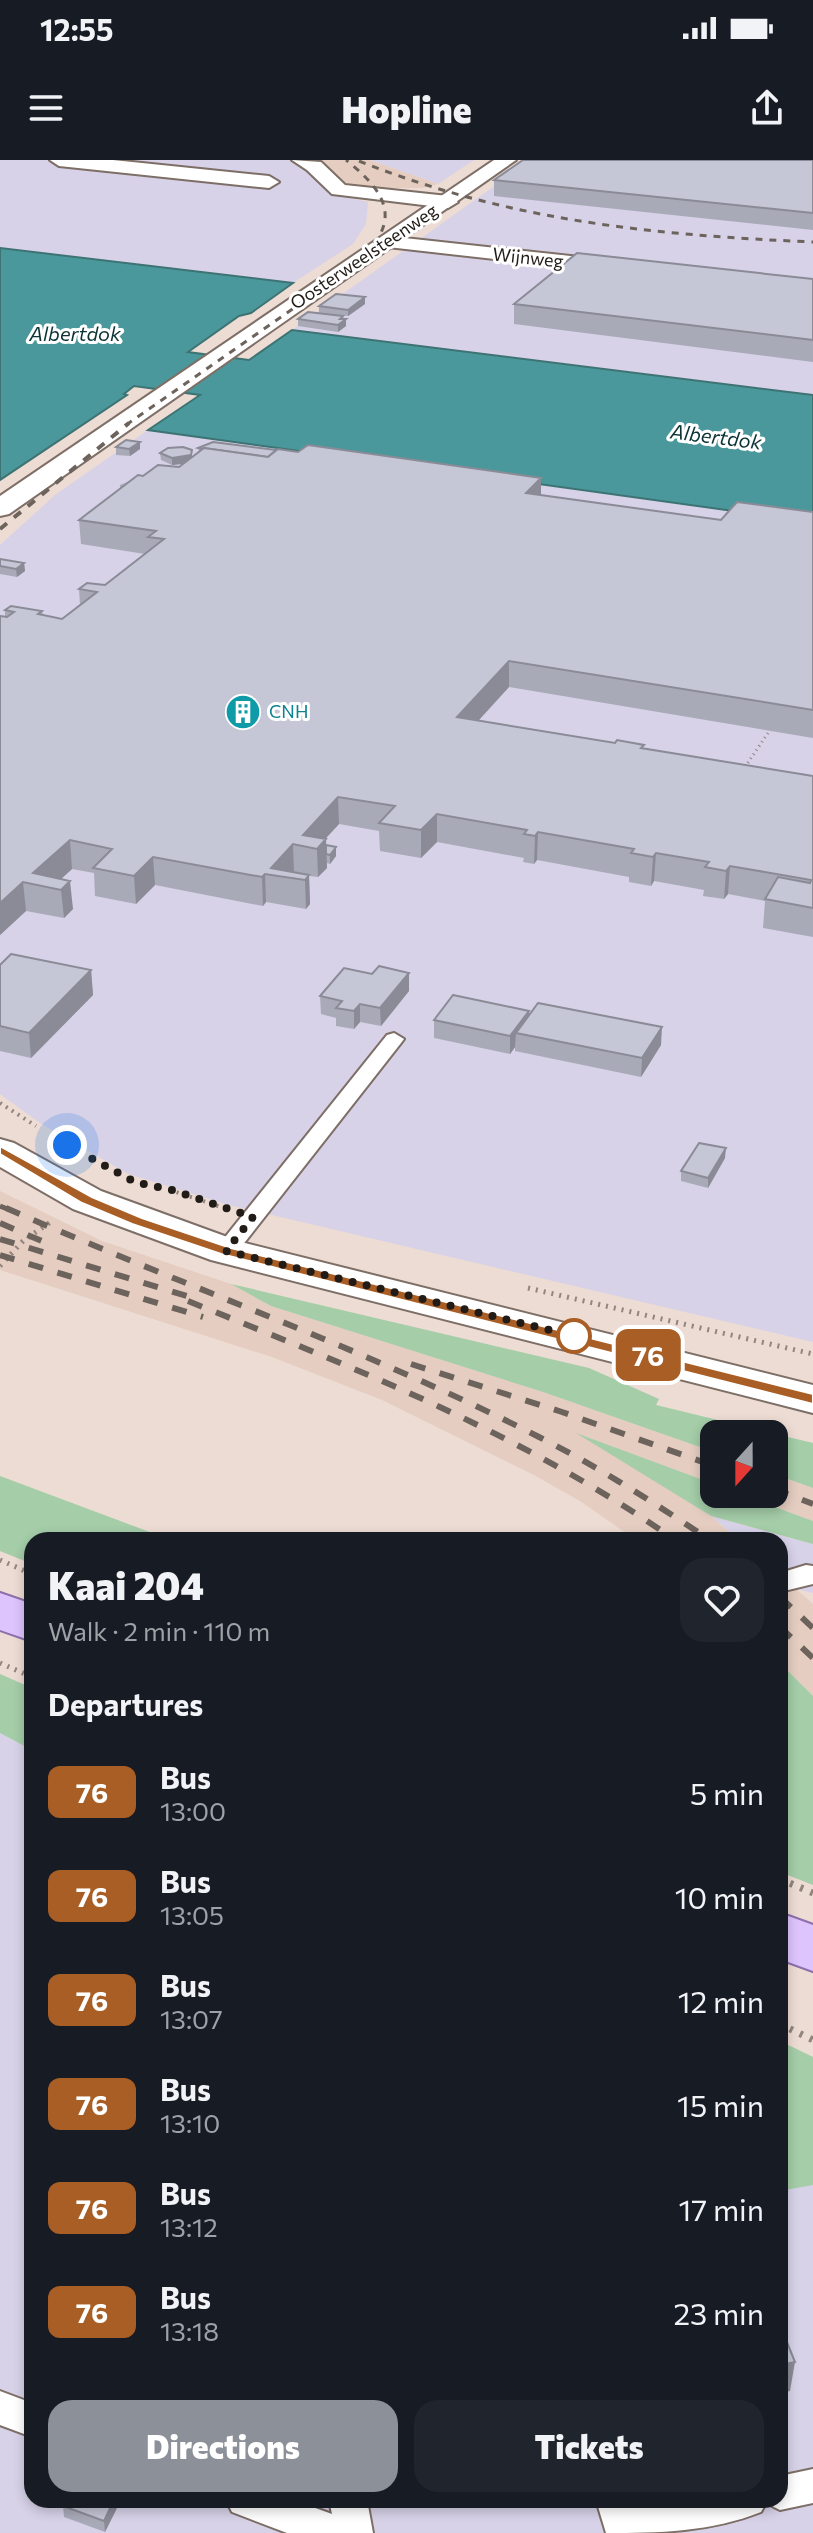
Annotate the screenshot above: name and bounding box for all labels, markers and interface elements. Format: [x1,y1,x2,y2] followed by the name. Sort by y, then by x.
[40,10,114,47] text: 12:55
[24,86,68,130] icon: menu
[341,86,472,130] text: Hopline
[745,86,789,130] icon: share
[286,199,441,314] street label: Oosterweelsteenweg
[492,242,565,272] street label: Wijnweg
[28,321,122,345] water label: Albertdok
[668,418,764,454] water label: Albertdok
[224,693,262,731] building icon: CNH
[269,700,308,722] place label: CNH
[47,1125,87,1165] your location
[557,1319,591,1353] unlabelled marker
[612,1329,684,1381] line badge: 76
[632,1338,664,1372] text: 76
[700,1420,788,1508] north arrow
[700,1420,788,1508] map controls
[680,1558,764,1642] button: heart
[48,1561,204,1608] text: Kaai 204
[48,1615,270,1646] text: Walk · 2 min · 110 m
[48,1685,203,1722] text: Departures
[160,1758,211,1795] text: Bus
[690,1774,764,1811] text: 5 min
[76,1775,108,1809] text: 76
[160,1795,226,1826] text: 13:00
[160,1862,211,1899] text: Bus
[675,1878,764,1915] text: 10 min
[76,1879,108,1913] text: 76
[160,1899,224,1930] text: 13:05
[160,1966,211,2003] text: Bus
[678,1982,764,2019] text: 12 min
[76,1983,108,2017] text: 76
[160,2003,223,2034] text: 13:07
[160,2070,211,2107] text: Bus
[677,2086,764,2123] text: 15 min
[76,2087,108,2121] text: 76
[160,2107,220,2138] text: 13:10
[160,2174,211,2211] text: Bus
[679,2190,764,2227] text: 17 min
[76,2191,108,2225] text: 76
[160,2211,218,2242] text: 13:12
[160,2278,211,2315] text: Bus
[673,2294,764,2331] text: 23 min
[76,2295,108,2329] text: 76
[160,2315,219,2346] text: 13:18
[48,2400,398,2492] button: Directions
[414,2400,764,2492] button: Tickets

